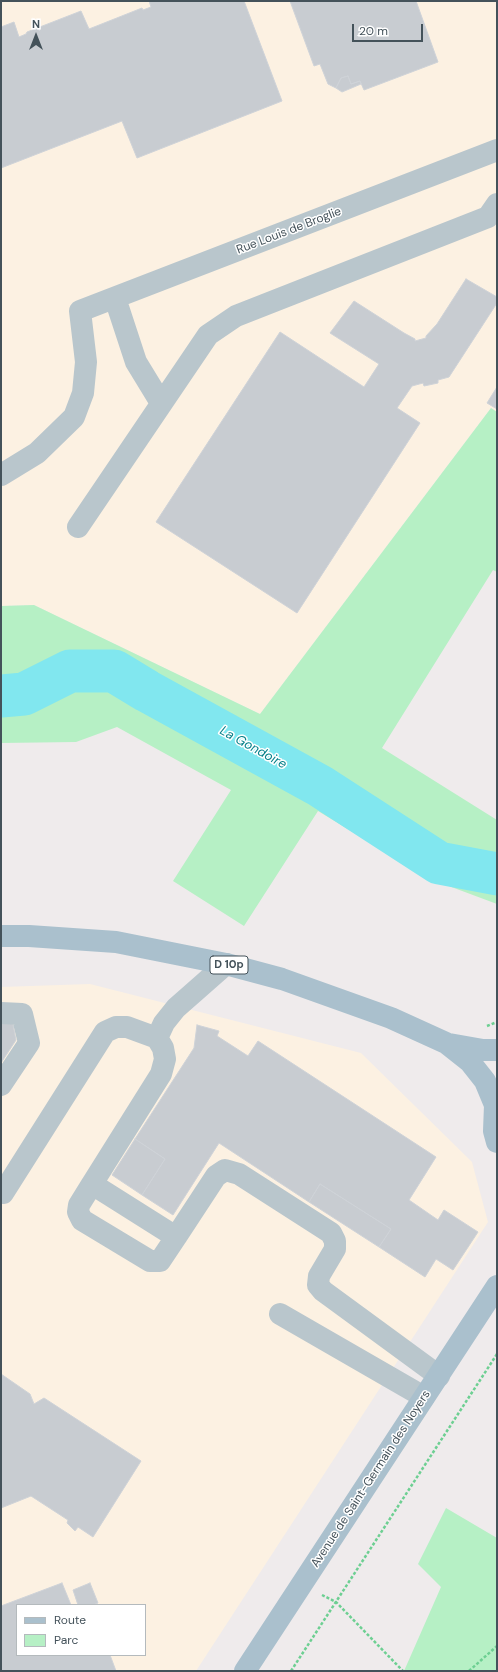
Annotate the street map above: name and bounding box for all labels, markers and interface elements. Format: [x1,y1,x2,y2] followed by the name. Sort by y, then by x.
[16,16,56,56] north arrow
[354,16,425,42] scale bar
[32,17,40,31] text: N
[359,23,388,39] text: 20 m
[235,204,343,258] street label: Rue Louis de Broglie
[217,723,289,773] water label: La Gondoire
[210,956,248,974] road number: D 10p
[308,1388,434,1570] street label: Avenue de Saint-Germain des Noyers
[16,1604,146,1656] legend
[54,1612,86,1628] text: Route
[54,1632,78,1648] text: Parc

